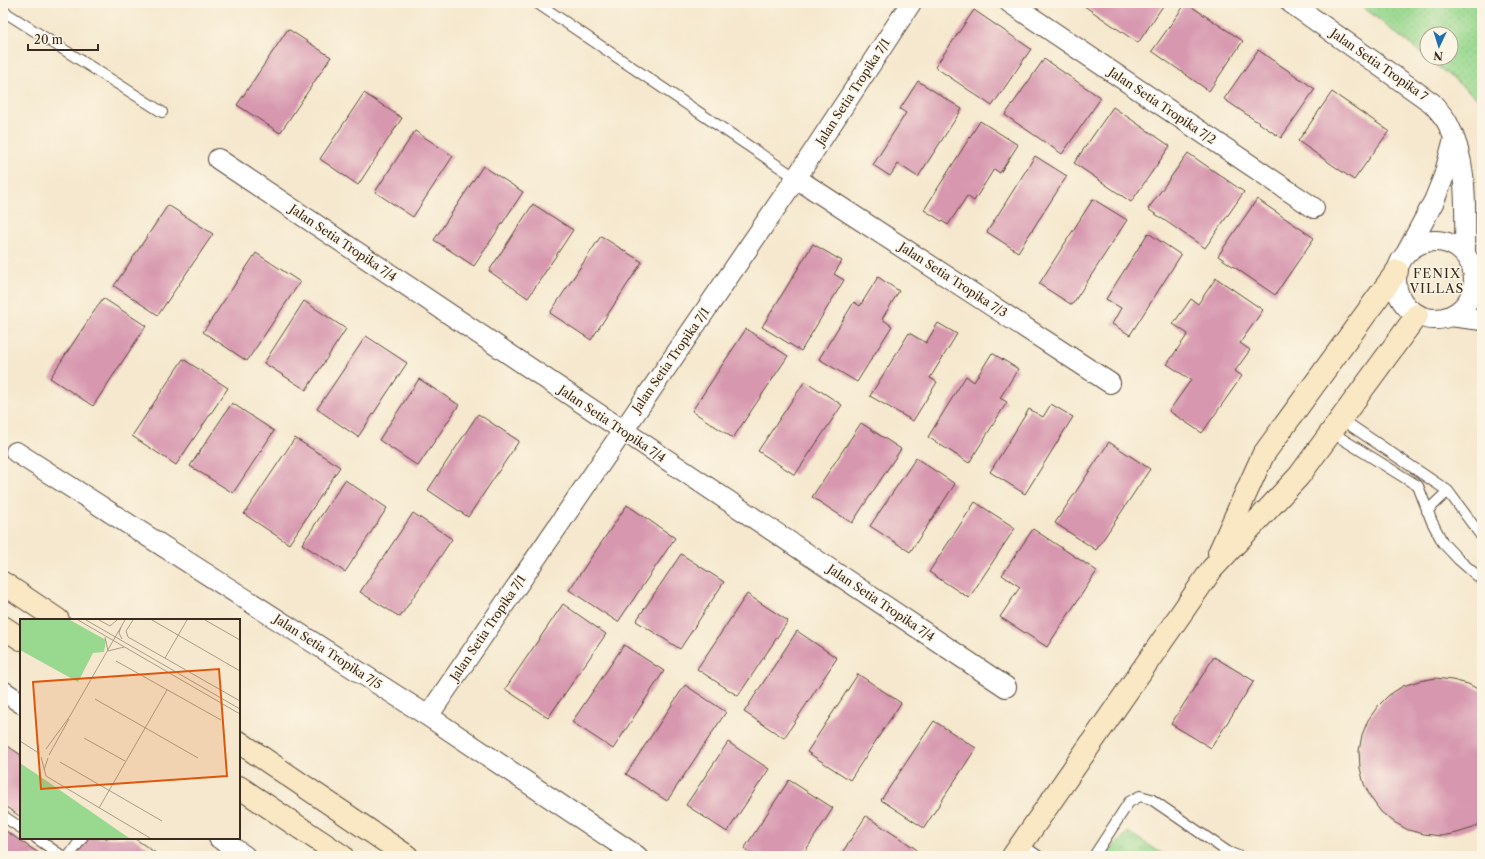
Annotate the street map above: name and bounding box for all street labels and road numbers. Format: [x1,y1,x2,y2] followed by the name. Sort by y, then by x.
[1326,24,1431,104] street label: Jalan Setia Tropika 7
[811,35,893,150] street label: Jalan Setia Tropika 7/1
[1104,63,1219,147] street label: Jalan Setia Tropika 7/2
[285,200,400,284] street label: Jalan Setia Tropika 7/4
[895,238,1010,320] street label: Jalan Setia Tropika 7/3
[628,304,712,417] street label: Jalan Setia Tropika 7/1
[554,381,669,465] street label: Jalan Setia Tropika 7/4
[823,560,938,644] street label: Jalan Setia Tropika 7/4
[445,572,529,685] street label: Jalan Setia Tropika 7/1
[270,610,385,692] street label: Jalan Setia Tropika 7/5

